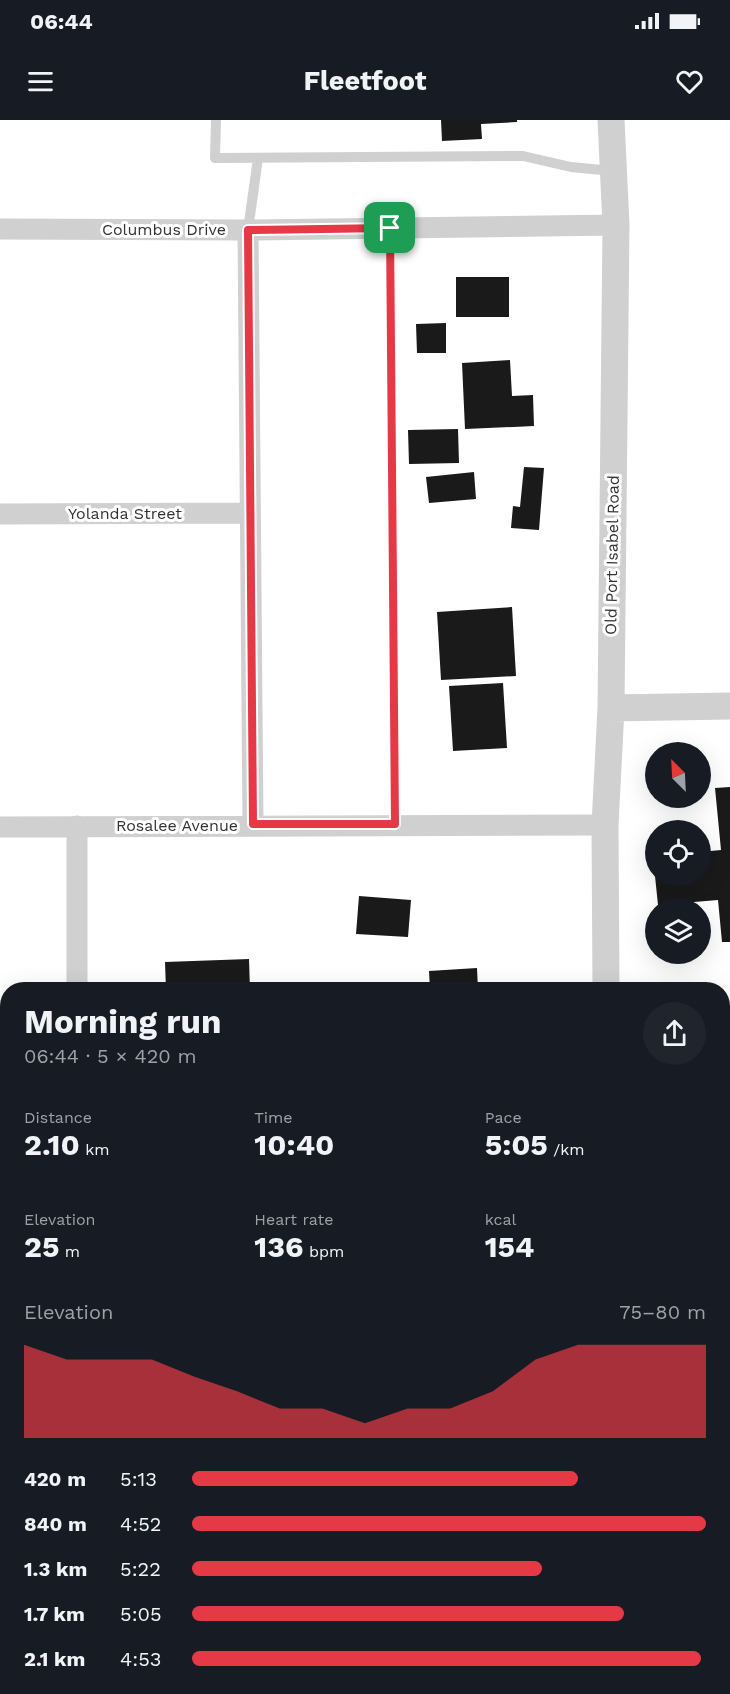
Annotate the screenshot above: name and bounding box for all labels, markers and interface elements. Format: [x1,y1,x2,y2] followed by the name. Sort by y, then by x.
[30,9,93,34] text: 06:44
[24,65,57,98] icon: menu
[303,65,427,97] text: Fleetfoot
[673,65,706,98] icon: heart
[364,202,415,253] pin
[373,211,406,244] icon: arrive
[102,220,226,239] street label: Columbus Drive
[601,475,623,635] street label: Old Port Isabel Road
[68,504,182,523] street label: Yolanda Street
[645,742,711,808] north arrow
[645,742,711,964] map controls
[116,816,238,835] street label: Rosalee Avenue
[645,820,711,886] button: locate
[645,898,711,964] button: layers
[24,1002,221,1041] text: Morning run
[643,1002,706,1065] button: share
[24,1044,197,1068] text: 06:44 · 5 × 420 m
[24,1108,92,1127] text: Distance
[254,1108,292,1127] text: Time
[485,1108,522,1127] text: Pace
[24,1127,80,1162] text: 2.10
[254,1127,334,1162] text: 10:40
[485,1127,548,1162] text: 5:05
[80,1140,110,1159] text: km
[548,1140,585,1159] text: /km
[24,1210,95,1229] text: Elevation
[254,1210,333,1229] text: Heart rate
[485,1210,516,1229] text: kcal
[24,1229,59,1264] text: 25
[254,1229,304,1264] text: 136
[485,1229,534,1264] text: 154
[59,1242,80,1261] text: m
[304,1242,344,1261] text: bpm
[24,1300,113,1324] text: Elevation
[619,1300,706,1324] text: 75–80 m
[24,1467,86,1491] text: 420 m
[120,1467,157,1491] text: 5:13
[24,1512,87,1536] text: 840 m
[120,1512,161,1536] text: 4:52
[24,1557,87,1581] text: 1.3 km
[120,1557,161,1581] text: 5:22
[24,1602,85,1626] text: 1.7 km
[120,1602,162,1626] text: 5:05
[24,1647,85,1671] text: 2.1 km
[120,1647,161,1671] text: 4:53

